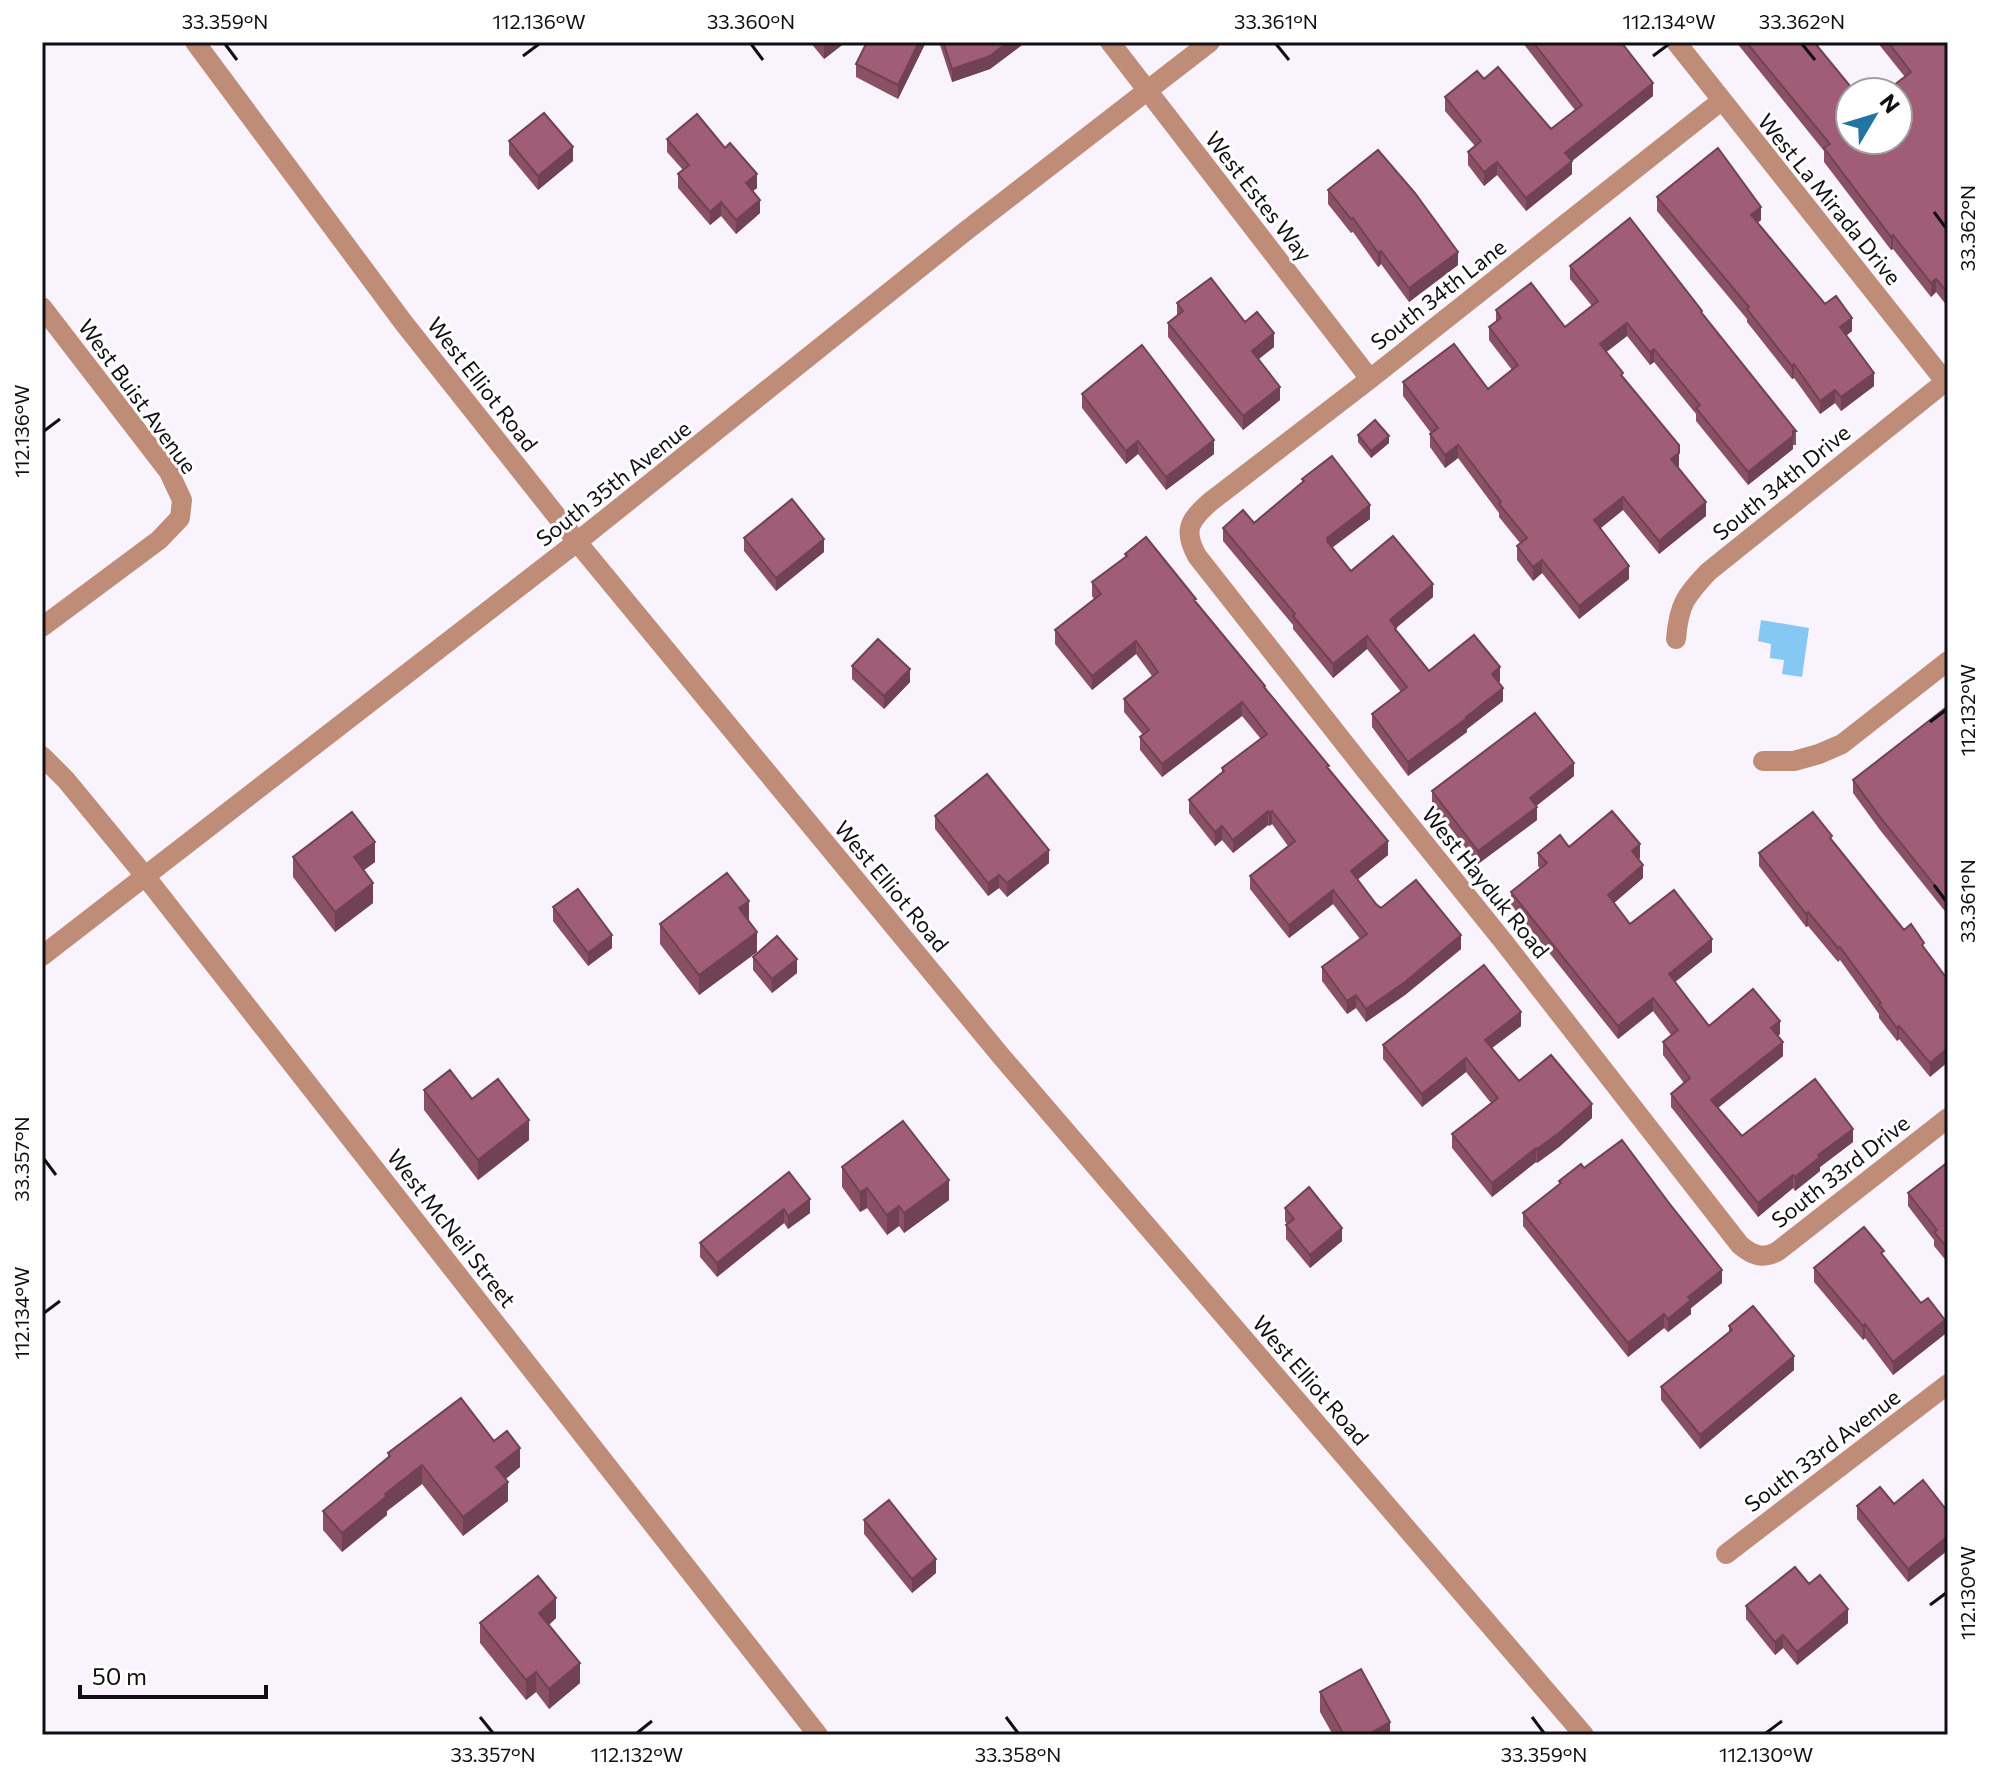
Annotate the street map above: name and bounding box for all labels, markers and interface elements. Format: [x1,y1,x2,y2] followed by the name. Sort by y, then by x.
[182,9,268,33] text: 33.359°N
[492,9,586,33] text: 112.136°W
[707,9,795,33] text: 33.360°N
[1234,9,1318,33] text: 33.361°N
[1622,9,1716,33] text: 112.134°W
[1759,9,1845,33] text: 33.362°N
[1834,76,1914,156] north arrow
[1874,89,1906,118] text: N
[1753,108,1907,290] street label: West La Mirada Drive
[1200,126,1318,266] street label: West Estes Way
[1955,185,1979,271] text: 33.362°N
[1365,233,1511,355] street label: South 34th Lane
[422,311,544,457] street label: West Elliot Road
[73,313,203,479] street label: West Buist Avenue
[9,384,33,478] text: 112.136°W
[530,414,696,552] street label: South 35th Avenue
[1707,418,1855,546] street label: South 34th Drive
[1955,664,1979,756] text: 112.132°W
[1417,801,1555,963] street label: West Hayduk Road
[829,815,955,957] street label: West Elliot Road
[1955,859,1979,943] text: 33.361°N
[1766,1109,1914,1233] street label: South 33rd Drive
[9,1116,33,1202] text: 33.357°N
[382,1143,522,1313] street label: West McNeil Street
[9,1266,33,1360] text: 112.134°W
[1247,1310,1375,1450] street label: West Elliot Road
[1739,1383,1905,1517] street label: South 33rd Avenue
[1955,1546,1979,1640] text: 112.130°W
[80,1649,266,1699] scale bar
[92,1661,147,1690] text: 50 m
[450,1742,536,1766] text: 33.357°N
[591,1742,683,1766] text: 112.132°W
[975,1742,1061,1766] text: 33.358°N
[1501,1742,1587,1766] text: 33.359°N
[1719,1742,1813,1766] text: 112.130°W

